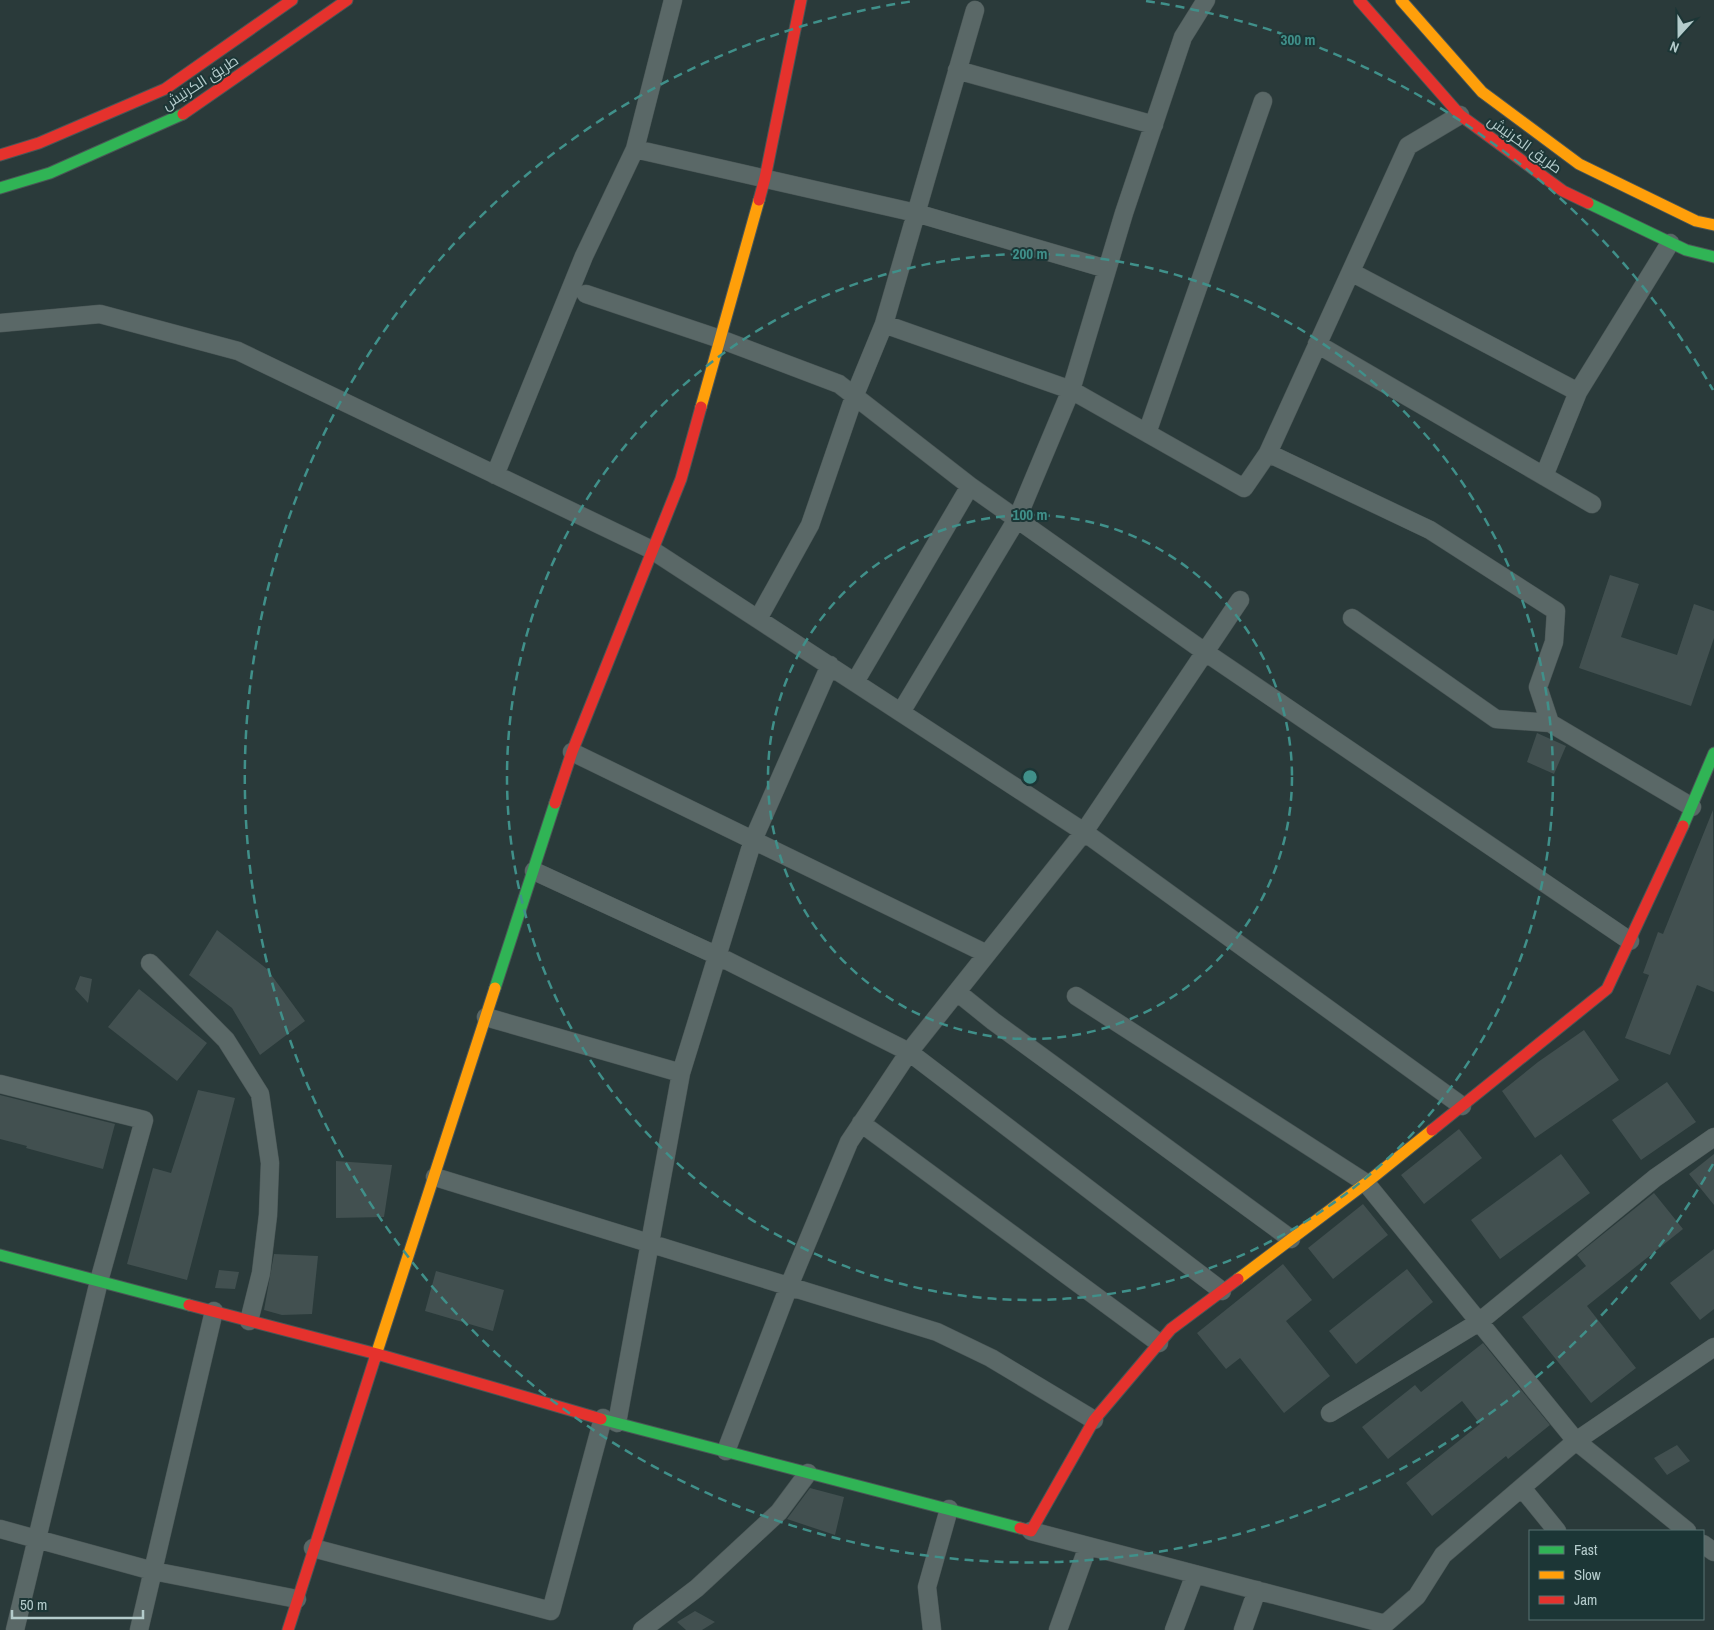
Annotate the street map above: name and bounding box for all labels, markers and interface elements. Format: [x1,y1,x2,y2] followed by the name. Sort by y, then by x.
[1654,10,1704,60] north arrow
[1281,29,1315,50] text: 300 m
[1667,37,1681,57] text: N
[158,49,242,115] street label: طريق الكرنيش
[1483,110,1567,178] street label: طريق الكرنيش
[1013,243,1047,264] text: 200 m
[1013,504,1047,525] text: 100 m
[1021,768,1039,786] centre of rings
[1529,1530,1704,1620] legend
[1574,1539,1598,1560] text: Fast
[1574,1564,1601,1585] text: Slow
[12,1588,144,1620] scale bar
[1574,1589,1597,1610] text: Jam
[20,1594,47,1615] text: 50 m

